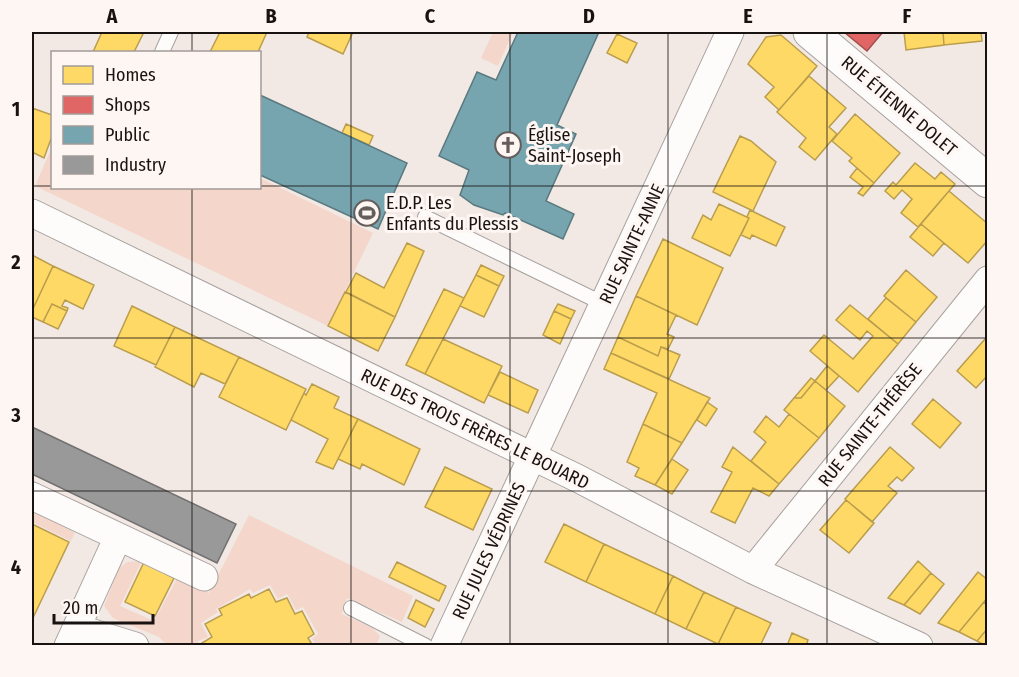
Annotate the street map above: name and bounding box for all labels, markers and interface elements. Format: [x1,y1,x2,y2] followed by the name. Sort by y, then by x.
[106,4,119,28] text: A
[265,4,277,28] text: B
[425,4,436,28] text: C
[583,4,595,28] text: D
[743,4,753,28] text: E
[903,4,912,28] text: F
[51,51,261,189] legend
[837,51,962,161] street label: RUE ÉTIENNE DOLET
[105,64,156,86] text: Homes
[105,94,150,116] text: Shops
[12,97,20,121] text: 1
[528,123,621,167] place label: Église Saint-Joseph
[105,124,150,146] text: Public
[493,130,523,160] church icon: Église Saint-Joseph
[105,154,166,176] text: Industry
[595,181,669,307] street label: RUE SAINTE-ANNE
[386,192,519,235] place label: E.D.P. Les Enfants du Plessis
[352,198,382,228] sports icon: E.D.P. Les Enfants du Plessis
[10,250,21,274] text: 2
[813,358,926,491] street label: RUE SAINTE-THÉRÈSE
[357,363,593,494] street label: RUE DES TROIS FRÈRES LE BOUARD
[10,403,21,427] text: 3
[447,479,530,623] street label: RUE JULES VÉDRINES
[11,555,21,579] text: 4
[54,587,153,625] scale bar
[63,597,98,619] text: 20 m

